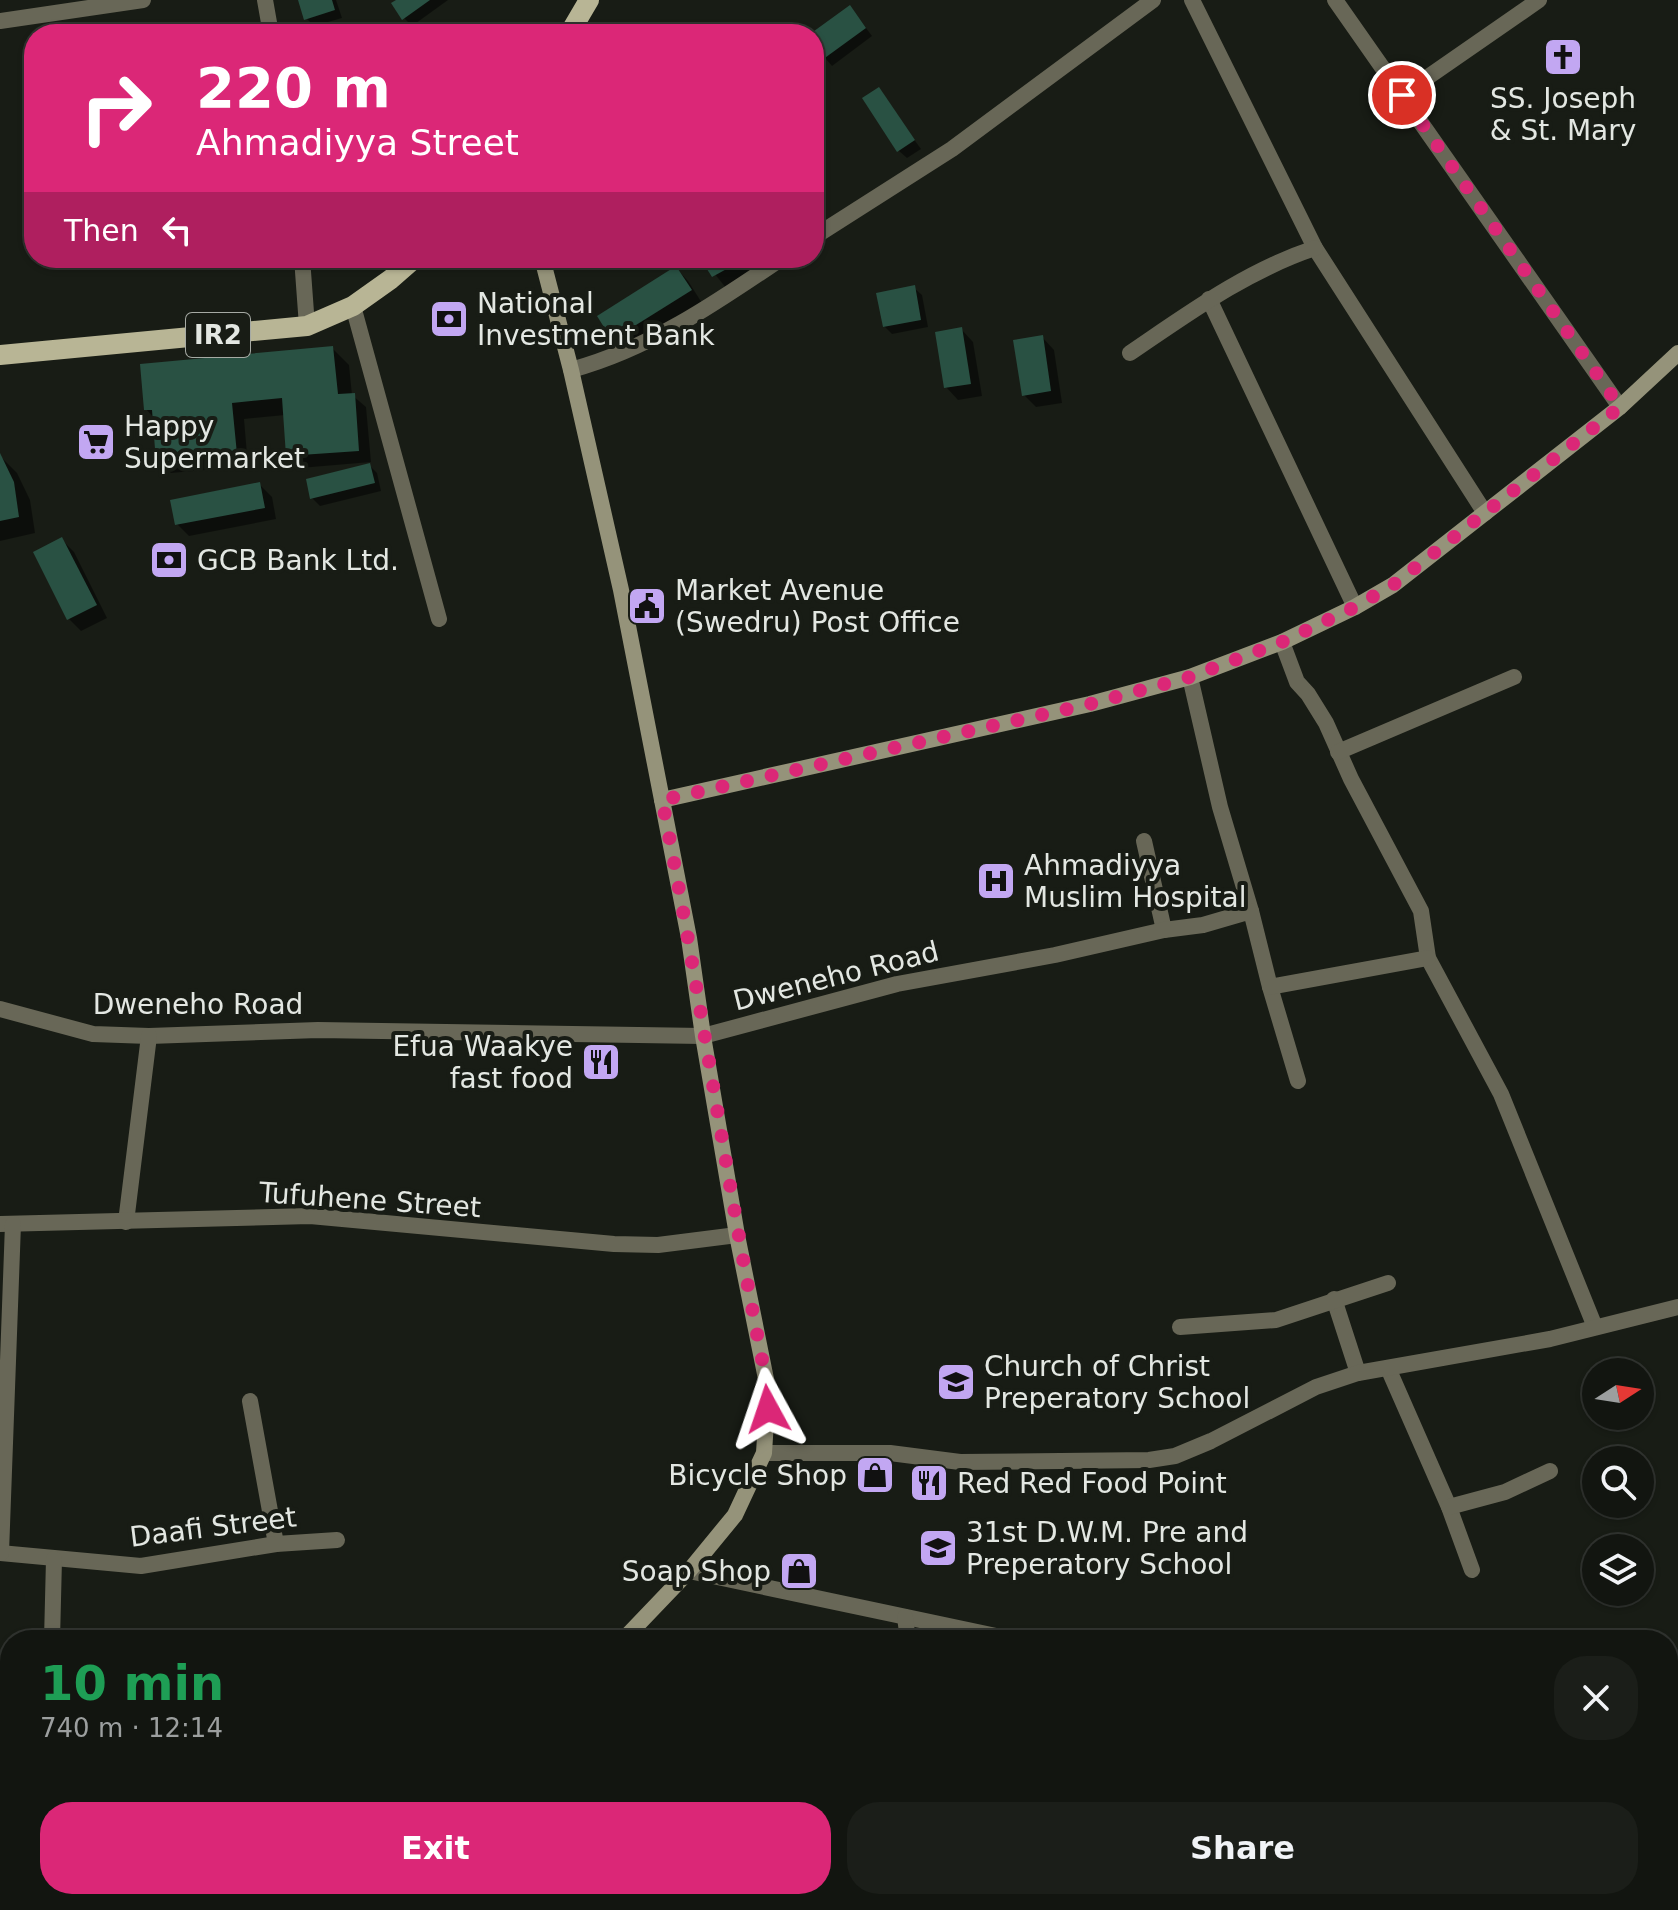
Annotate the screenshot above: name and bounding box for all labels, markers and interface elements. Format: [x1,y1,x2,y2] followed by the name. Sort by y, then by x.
[1542,36,1584,78] church icon: SS. Joseph & St. Mary
[196,55,391,120] text: 220 m
[64,56,168,160] icon: right
[1368,61,1436,129] pin
[1380,73,1424,117] icon: arrive
[1490,82,1636,147] place label: SS. Joseph & St. Mary
[196,122,519,163] text: Ahmadiyya Street
[155,208,199,252] icon: left
[64,213,139,248] text: Then
[477,287,716,352] place label: National Investment Bank
[428,298,470,340] bank icon: National Investment Bank
[186,313,250,357] road number: IR2
[124,410,305,475] place label: Happy Supermarket
[75,421,117,463] supermarket icon: Happy Supermarket
[148,539,190,581] bank icon: GCB Bank Ltd.
[197,544,399,577] place label: GCB Bank Ltd.
[675,574,960,639] place label: Market Avenue (Swedru) Post Office
[626,585,668,627] public building icon: Market Avenue (Swedru) Post Office
[1024,849,1246,914] place label: Ahmadiyya Muslim Hospital
[975,860,1017,902] hospital icon: Ahmadiyya Muslim Hospital
[730,935,942,1017] street label: Dweneho Road
[93,988,303,1021] street label: Dweneho Road
[392,1030,573,1095] place label: Efua Waakye fast food
[580,1041,622,1083] restaurant icon: Efua Waakye fast food
[257,1176,482,1224] street label: Tufuhene Street
[984,1350,1250,1415] place label: Church of Christ Preperatory School
[1582,1358,1654,1430] north arrow
[1582,1358,1654,1606] map controls
[935,1361,977,1403] school or university icon: Church of Christ Preperatory School
[726,1367,810,1451] position arrow
[1582,1446,1654,1518] button: search
[854,1454,896,1496] shop icon: Bicycle Shop
[668,1459,847,1492] place label: Bicycle Shop
[908,1462,950,1504] restaurant icon: Red Red Food Point
[957,1467,1227,1500] place label: Red Red Food Point
[128,1500,298,1554] street label: Daafi Street
[966,1516,1248,1581] place label: 31st D.W.M. Pre and Preperatory School
[917,1527,959,1569] school or university icon: 31st D.W.M. Pre and Preperatory School
[1582,1534,1654,1606] button: layers
[778,1550,820,1592] shop icon: Soap Shop
[622,1555,771,1588] place label: Soap Shop
[40,1655,224,1711] text: 10 min
[1554,1656,1638,1740] button: close
[40,1713,223,1743] text: 740 m · 12:14
[40,1802,831,1894] button: Exit
[847,1802,1638,1894] button: Share

